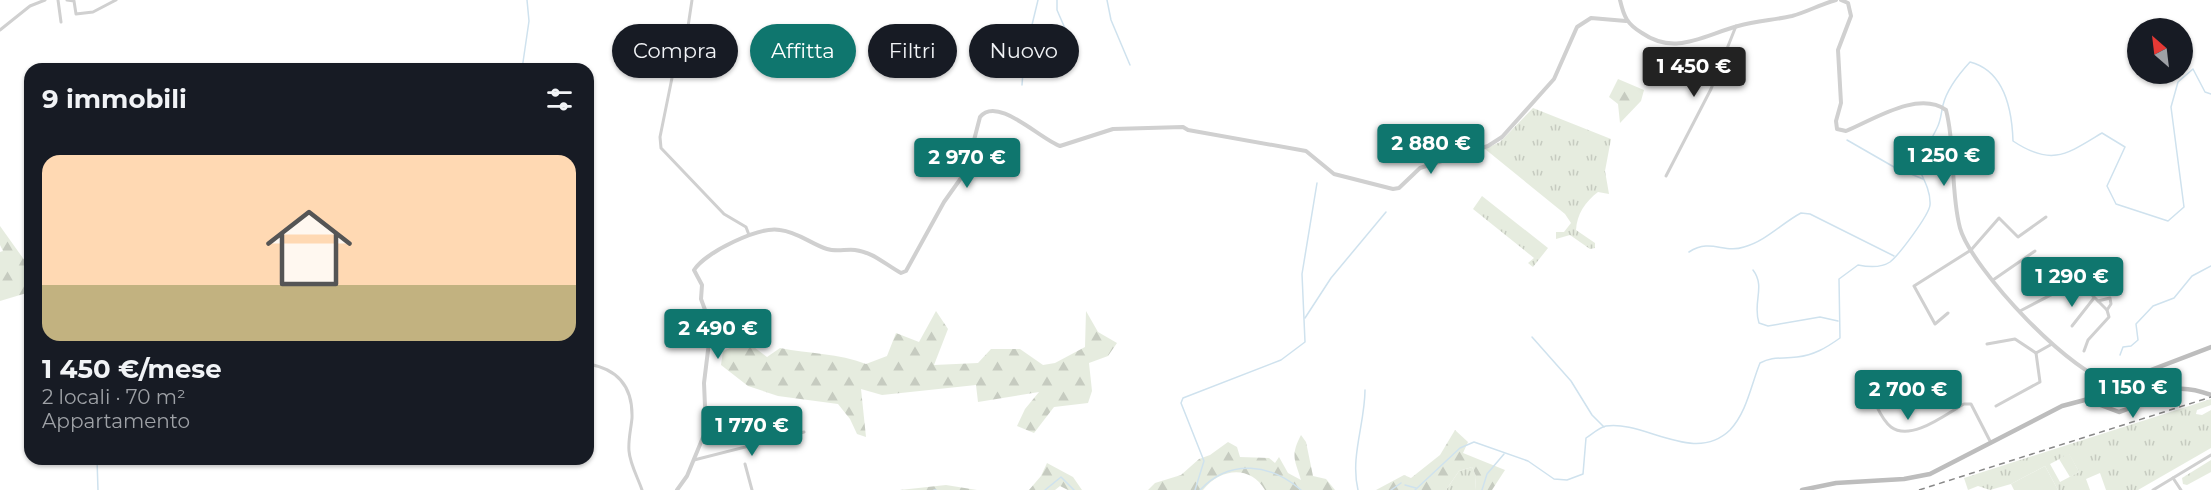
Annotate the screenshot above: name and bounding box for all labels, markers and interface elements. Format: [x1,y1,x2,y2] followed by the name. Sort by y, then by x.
[2127,18,2193,84] north arrow
[2127,18,2193,84] map controls
[612,24,738,78] chip: Compra
[750,24,856,78] chip: Affitta
[868,24,957,78] chip: Filtri
[969,24,1079,78] chip: Nuovo
[1639,47,1749,98] pin: 1 450 €
[1657,54,1731,78] text: 1 450 €
[42,83,187,115] text: 9 immobili
[543,83,576,116] icon: filters
[1376,124,1486,175] pin: 2 880 €
[1391,131,1471,155] text: 2 880 €
[1889,136,1999,187] pin: 1 250 €
[912,138,1022,189] pin: 2 970 €
[1908,143,1980,167] text: 1 250 €
[928,145,1006,169] text: 2 970 €
[255,194,363,302] icon: home
[2017,257,2127,308] pin: 1 290 €
[2035,264,2109,288] text: 1 290 €
[663,309,773,360] pin: 2 490 €
[678,316,758,340] text: 2 490 €
[42,353,222,385] text: 1 450 €/mese
[2078,368,2188,419] pin: 1 150 €
[1853,370,1963,421] pin: 2 700 €
[2099,375,2167,399] text: 1 150 €
[1869,377,1947,401] text: 2 700 €
[42,385,186,409] text: 2 locali · 70 m²
[697,406,807,457] pin: 1 770 €
[42,409,190,433] text: Appartamento
[715,413,789,437] text: 1 770 €

